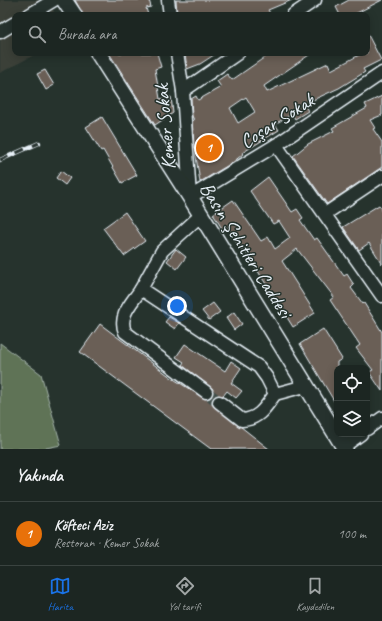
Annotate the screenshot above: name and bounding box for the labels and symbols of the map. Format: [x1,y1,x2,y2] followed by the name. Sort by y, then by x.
[149,82,181,171] street label: Kemer Sokak
[235,87,320,154] street label: Coşar Sokak
[196,133,222,163] pin: 1
[194,177,299,324] street label: Basın Şehitleri Caddesi
[167,296,187,316] your location

